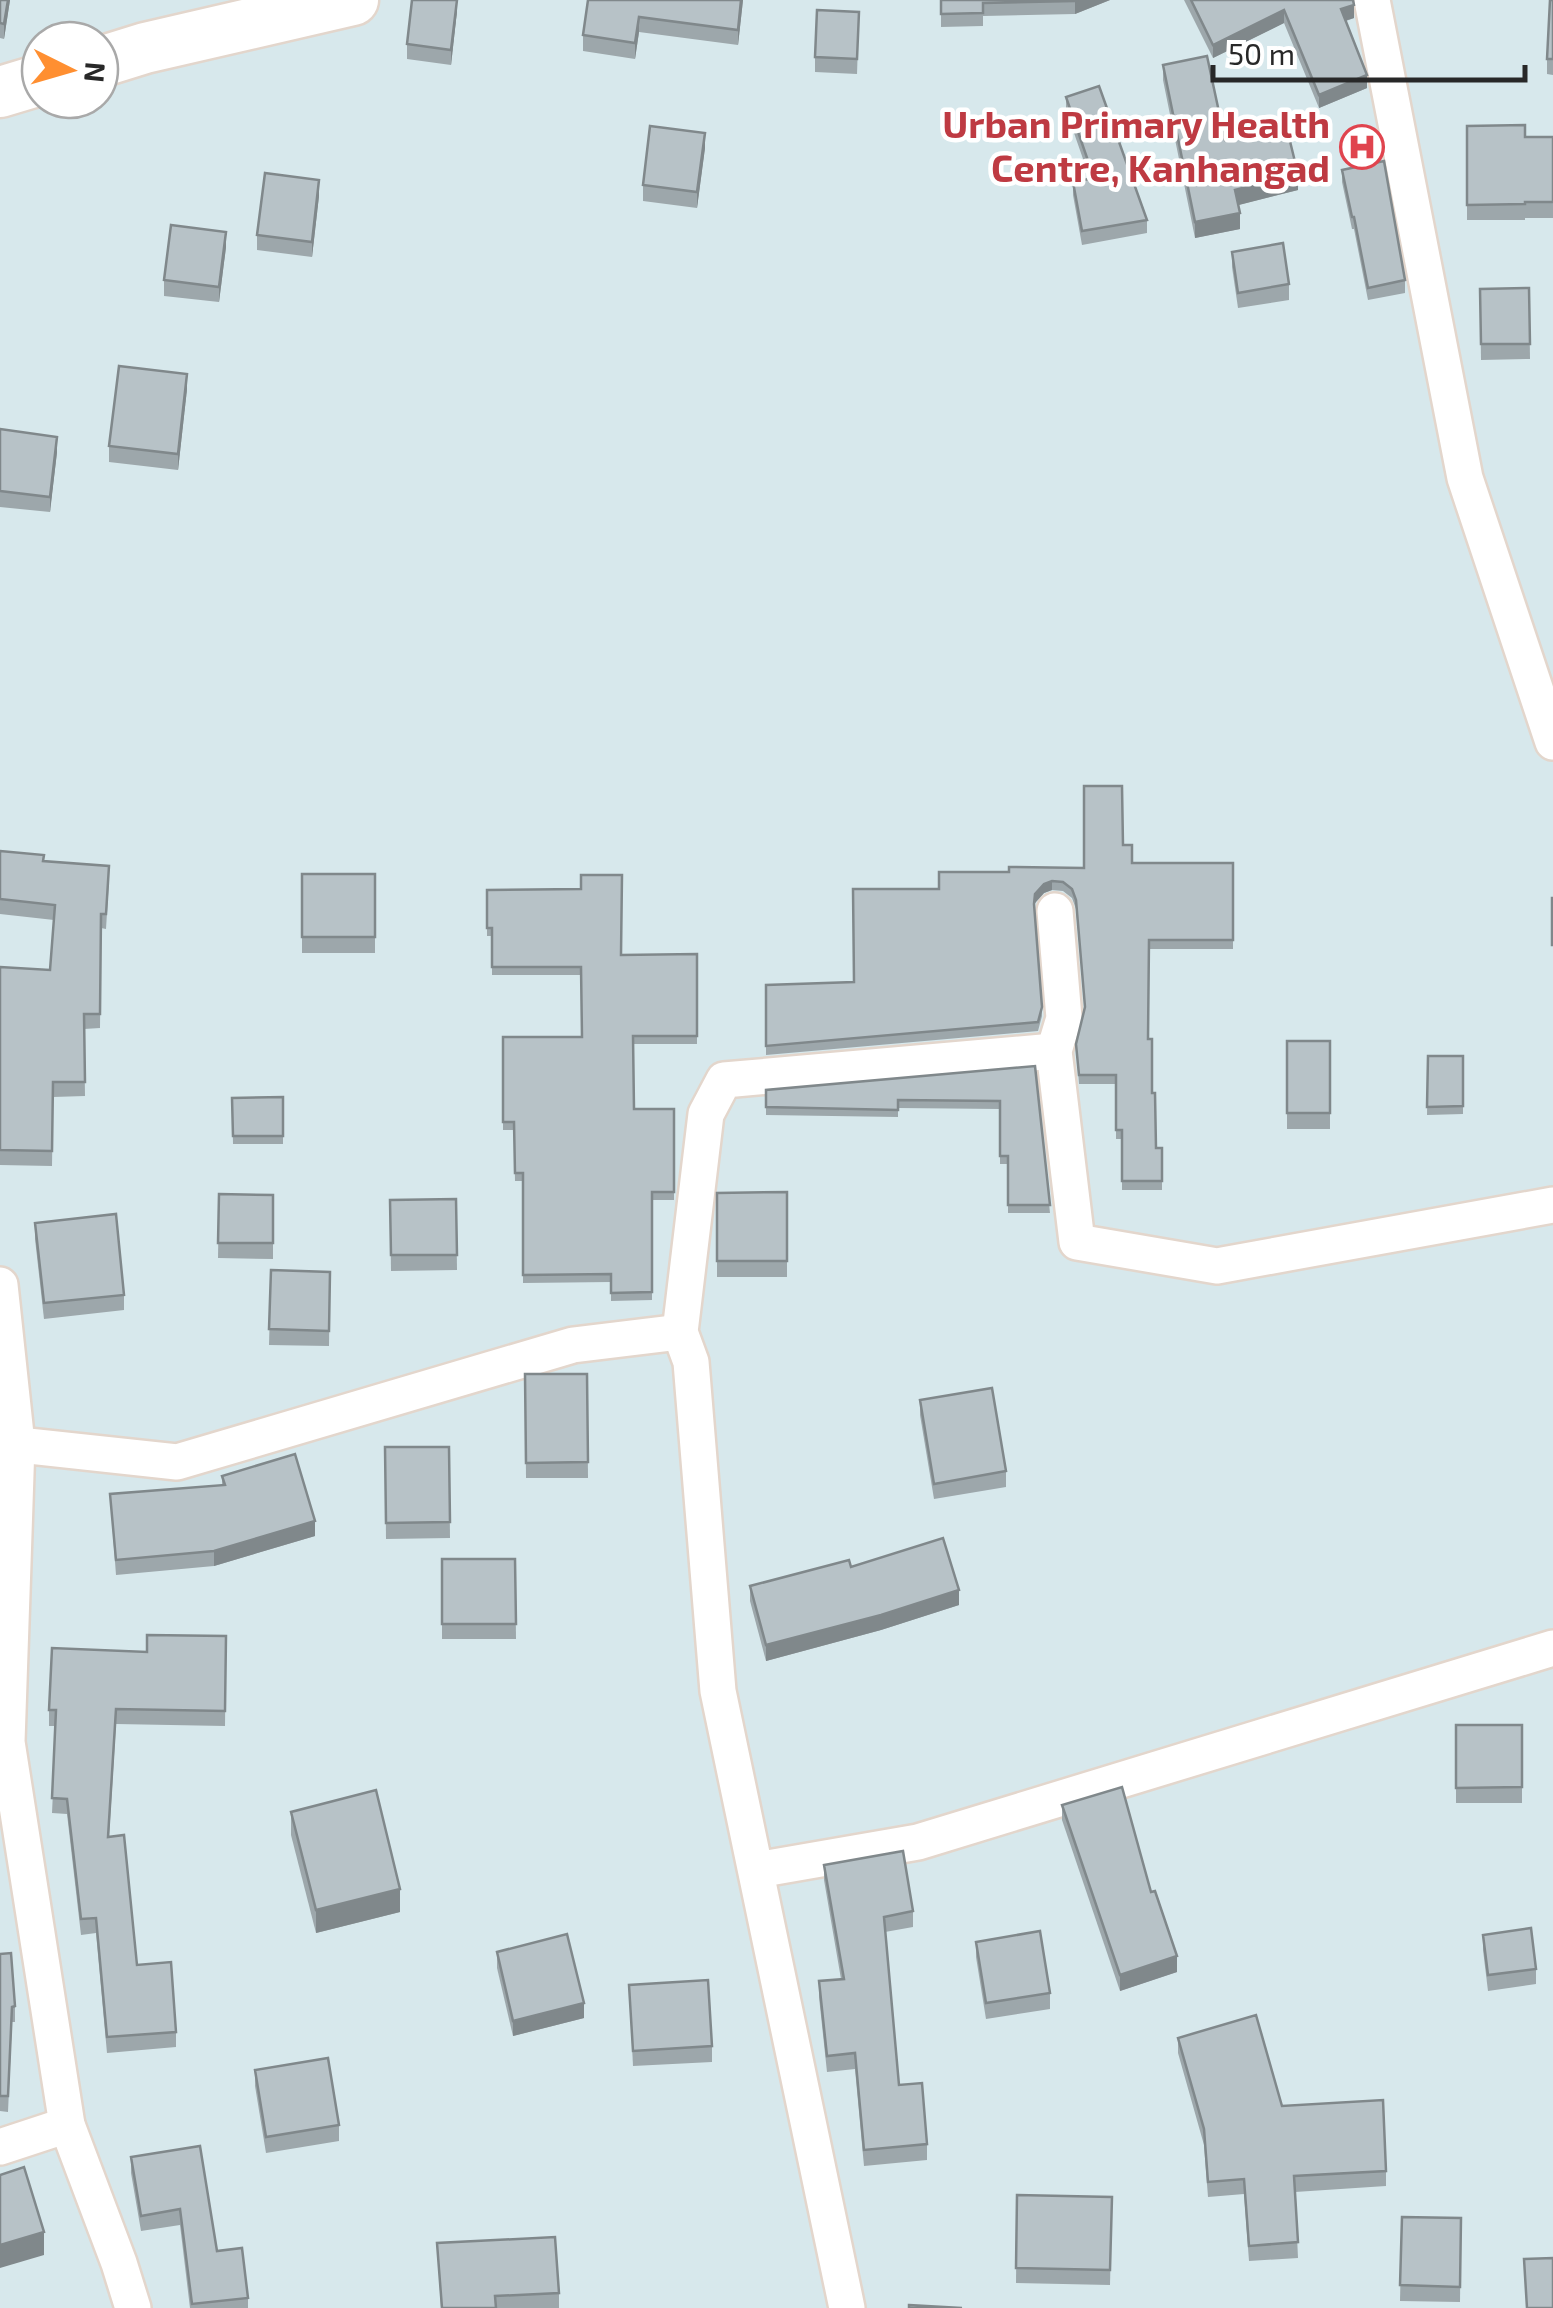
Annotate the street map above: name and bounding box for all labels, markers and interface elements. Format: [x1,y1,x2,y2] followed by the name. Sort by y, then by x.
[20,20,120,120] north arrow
[1213,20,1526,82] scale bar
[1228,35,1295,71] text: 50 m
[78,61,114,84] text: N
[942,100,1330,190] place label: Urban Primary Health Centre, Kanhangad
[1339,124,1385,170] hospital icon: Urban Primary Health Centre, Kanhangad

